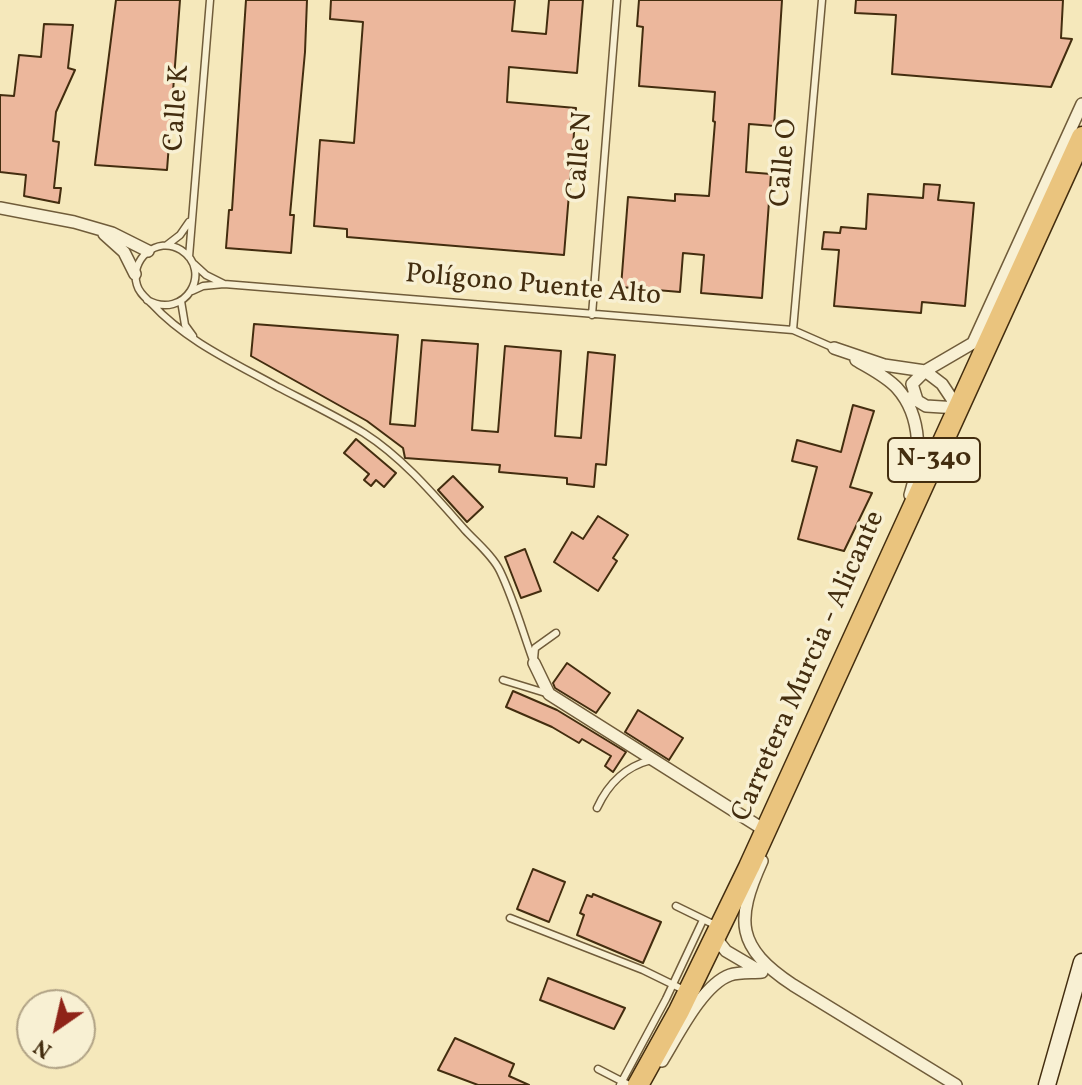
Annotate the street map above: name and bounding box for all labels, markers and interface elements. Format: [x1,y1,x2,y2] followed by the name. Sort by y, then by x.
[159,64,199,152] street label: Calle K
[562,111,602,201] street label: Calle N
[765,118,807,208] street label: Calle O
[404,259,662,315] street label: Polígono Puente Alto
[888,438,980,482] road number: N-340
[726,506,894,828] street label: Carretera Murcia - Alicante
[16,989,96,1069] north arrow
[28,1030,59,1065] text: N

